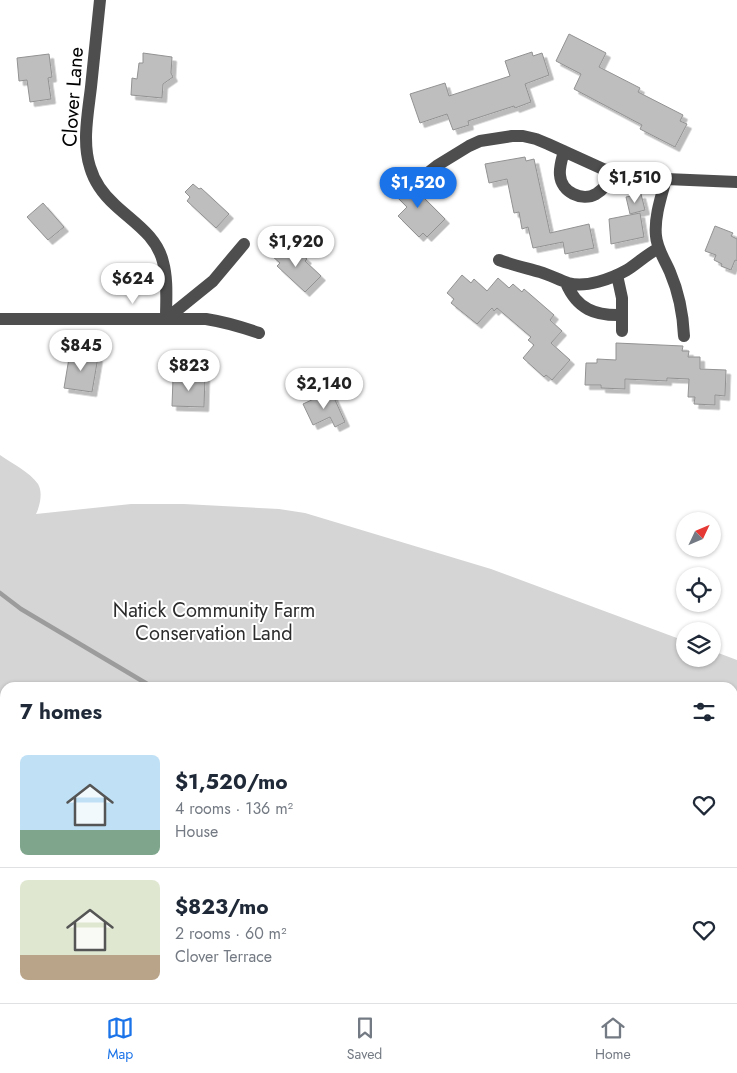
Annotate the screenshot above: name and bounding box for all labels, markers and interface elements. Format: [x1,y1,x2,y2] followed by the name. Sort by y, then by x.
[55,46,91,148] street label: Clover Lane
[594,162,676,204] pin: $1,510
[377,166,459,209] pin: $1,520
[609,166,661,189] text: $1,510
[391,171,445,194] text: $1,520
[255,226,337,268] pin: $1,920
[268,230,324,253] text: $1,920
[103,262,163,305] pin: $624
[112,267,154,290] text: $624
[51,330,111,372] pin: $845
[60,334,102,357] text: $845
[159,350,219,392] pin: $823
[169,354,209,377] text: $823
[283,368,365,410] pin: $2,140
[296,372,352,395] text: $2,140
[676,512,721,558] north arrow
[676,512,721,667] map controls
[676,567,721,612] button: locate
[113,596,315,648] park label: Natick Community Farm Conservation Land
[676,622,721,667] button: layers
[20,697,102,727] text: 7 homes
[690,698,718,726] icon: filters
[175,767,288,797] text: $1,520/mo
[60,775,120,835] icon: home
[690,791,718,819] icon: heart
[175,797,293,820] text: 4 rooms · 136 m²
[175,820,218,843] text: House
[175,892,269,922] text: $823/mo
[60,900,120,960] icon: home
[690,916,718,944] icon: heart
[175,922,287,945] text: 2 rooms · 60 m²
[175,945,272,968] text: Clover Terrace
[106,1014,134,1064] tab: Map
[347,1014,382,1064] tab: Saved
[595,1014,631,1064] tab: Home

